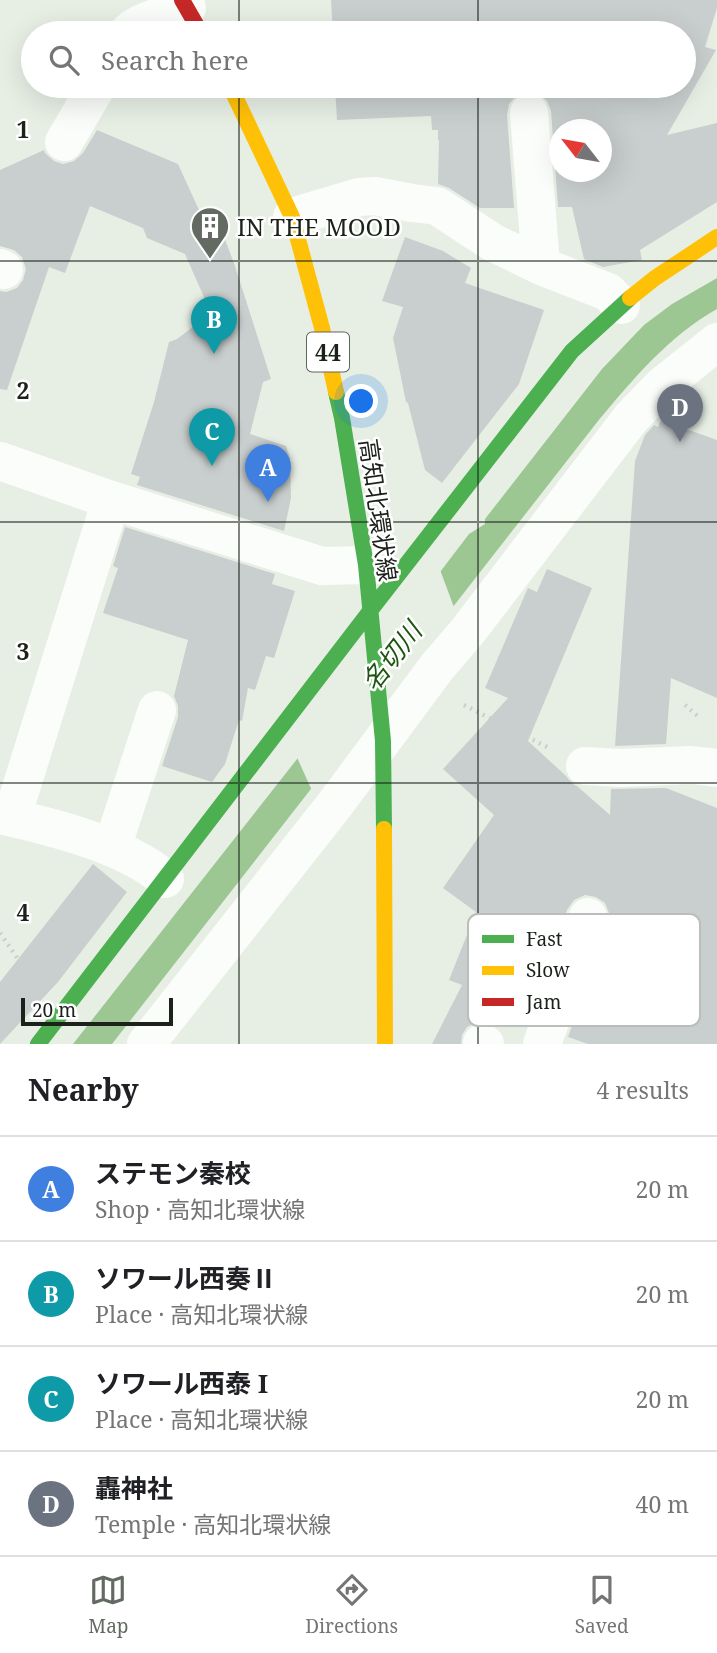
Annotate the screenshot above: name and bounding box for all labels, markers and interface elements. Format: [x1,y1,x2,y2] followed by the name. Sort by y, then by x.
[21,21,696,98] search box
[45,41,83,79] icon: search
[101,42,249,78] text: Search here
[17,113,30,145] text: 1
[549,119,612,182] north arrow
[189,205,231,260] building icon: IN THE MOOD
[237,210,401,243] place label: IN THE MOOD
[191,296,237,354] pin: B
[307,332,349,372] road number: 44
[17,374,30,406] text: 2
[344,384,378,418] your location
[657,384,703,442] pin: D
[189,408,235,466] pin: C
[353,436,405,584] street label: 高知北環状線
[245,444,291,502] pin: A
[353,612,431,698] water label: 名切川
[17,635,30,667] text: 3
[17,896,30,928] text: 4
[468,914,700,1026] legend
[526,926,563,952] text: Fast
[526,957,570,983] text: Slow
[525,989,561,1015] text: Jam
[21,995,173,1027] scale bar
[32,997,76,1023] text: 20 m
[28,1069,139,1110] text: Nearby
[596,1074,689,1106] text: 4 results
[95,1155,251,1191] text: ステモン秦校
[42,1173,60,1205] text: A
[636,1173,689,1205] text: 20 m
[95,1193,305,1225] text: Shop · 高知北環状線
[95,1260,277,1296] text: ソワール西奏Ⅱ
[43,1278,59,1310] text: B
[636,1278,689,1310] text: 20 m
[95,1298,308,1330] text: Place · 高知北環状線
[95,1365,268,1401] text: ソワール西泰 I
[43,1383,59,1415] text: C
[636,1383,689,1415] text: 20 m
[95,1403,308,1435] text: Place · 高知北環状線
[95,1470,173,1506] text: 轟神社
[42,1488,60,1520] text: D
[636,1488,689,1520] text: 40 m
[95,1508,331,1540] text: Temple · 高知北環状線
[88,1571,129,1639] tab: Map
[305,1571,398,1639] tab: Directions
[575,1571,629,1639] tab: Saved

